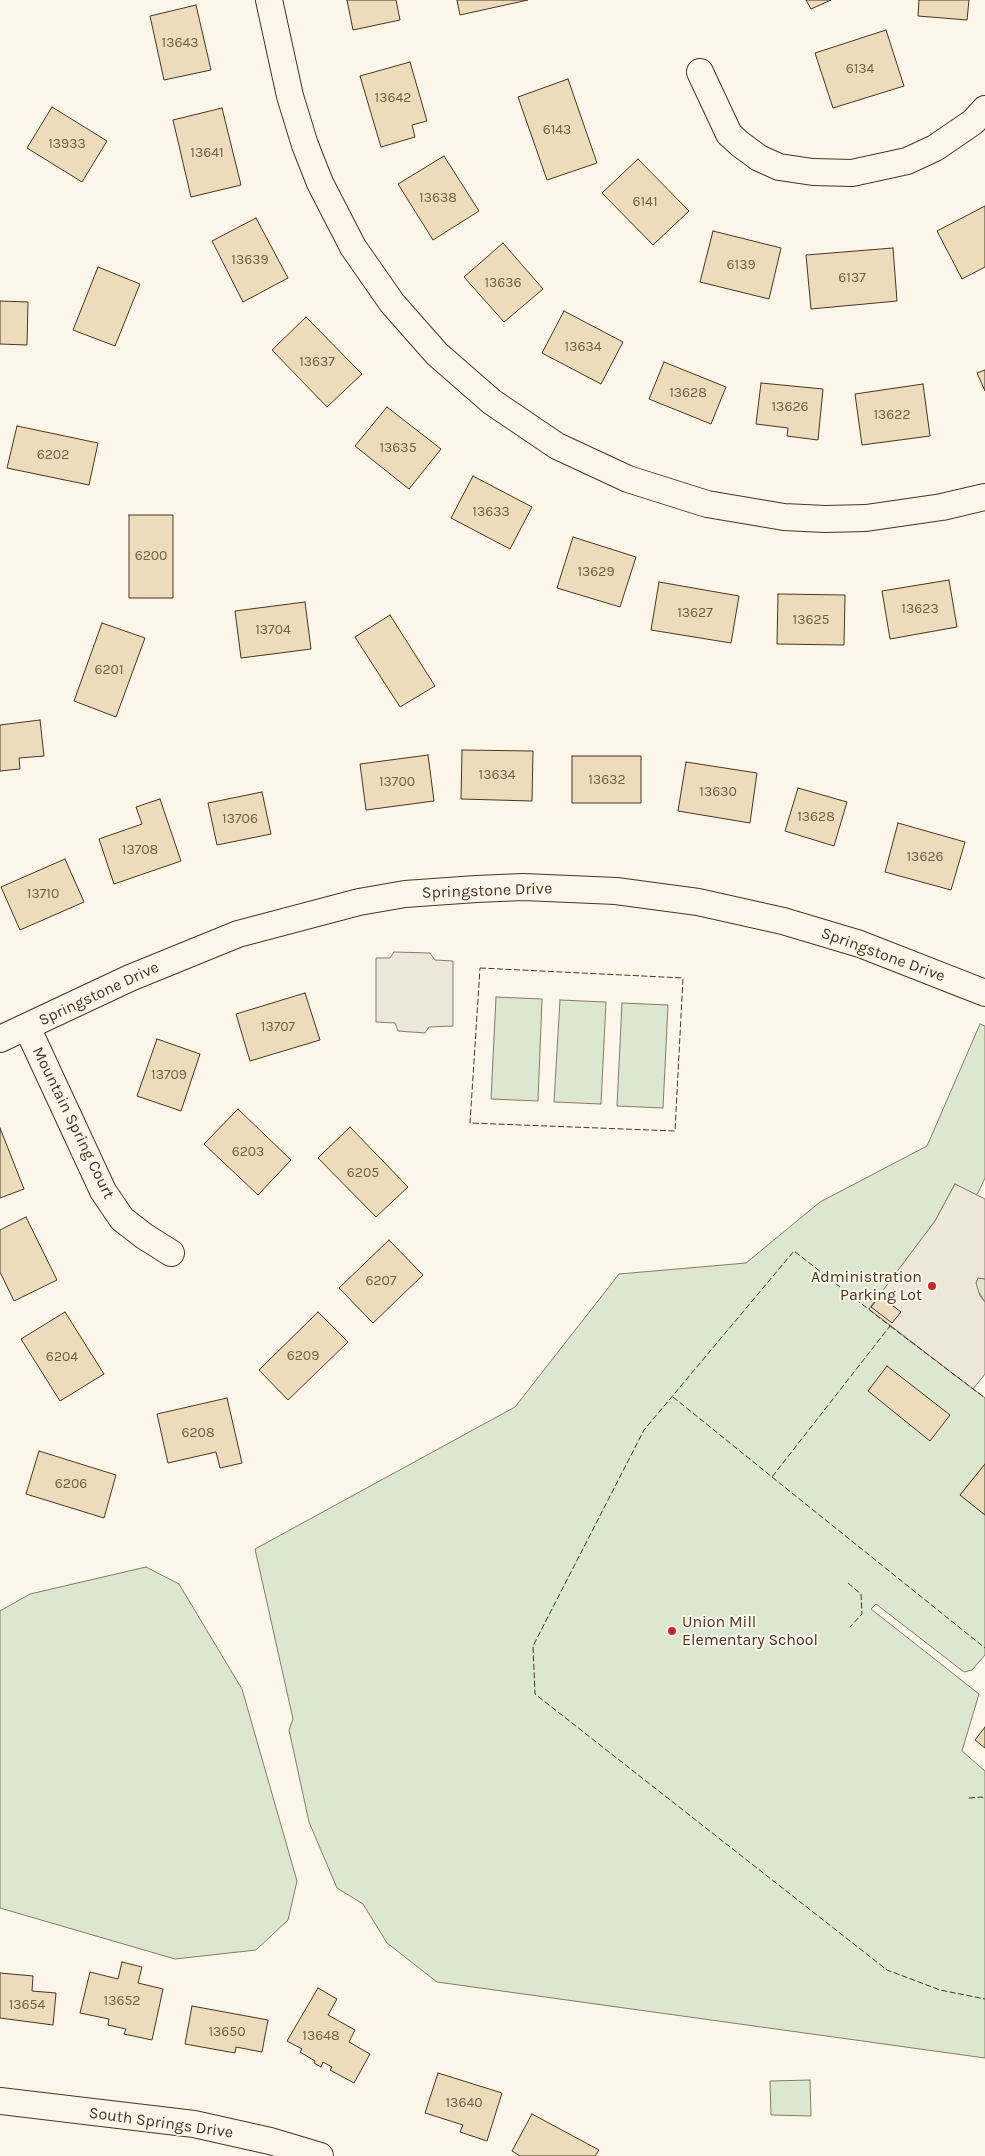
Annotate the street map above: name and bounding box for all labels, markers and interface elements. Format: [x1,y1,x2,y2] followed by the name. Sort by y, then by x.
[162,35,198,51] house number: 13643
[846,61,874,77] house number: 6134
[375,90,411,106] house number: 13642
[543,122,571,138] house number: 6143
[48,136,86,152] house number: 13933
[190,145,224,161] house number: 13641
[419,190,457,206] house number: 13638
[632,194,658,210] house number: 6141
[231,252,269,268] house number: 13639
[726,257,756,273] house number: 6139
[838,270,866,286] house number: 6137
[484,275,522,291] house number: 13636
[565,339,601,355] house number: 13634
[299,354,335,370] house number: 13637
[669,385,707,401] house number: 13628
[771,399,809,415] house number: 13626
[873,407,911,423] house number: 13622
[379,440,417,456] house number: 13635
[37,447,69,463] house number: 6202
[472,504,510,520] house number: 13633
[135,548,167,564] house number: 6200
[577,564,615,580] house number: 13629
[901,601,939,617] house number: 13623
[677,605,713,621] house number: 13627
[793,612,829,628] house number: 13625
[255,622,291,638] house number: 13704
[94,662,124,678] house number: 6201
[479,767,515,783] house number: 13634
[588,772,626,788] house number: 13632
[379,774,415,790] house number: 13700
[699,784,737,800] house number: 13630
[797,809,835,825] house number: 13628
[222,811,258,827] house number: 13706
[122,842,158,858] house number: 13708
[906,849,944,865] house number: 13626
[421,879,553,903] street label: Springstone Drive
[27,886,59,902] house number: 13710
[818,924,948,986] street label: Springstone Drive
[36,958,162,1030] street label: Springstone Drive
[261,1019,295,1035] house number: 13707
[28,1044,118,1202] street label: Mountain Spring Court
[151,1067,187,1083] house number: 13709
[232,1144,264,1160] house number: 6203
[347,1165,379,1181] house number: 6205
[811,1267,922,1305] place label: Administration Parking Lot
[365,1273,397,1289] house number: 6207
[926,1280,938,1292] marker: Administration Parking Lot
[287,1348,319,1364] house number: 6209
[46,1349,78,1365] house number: 6204
[181,1425,215,1441] house number: 6208
[55,1476,87,1492] house number: 6206
[682,1612,818,1650] place label: Union Mill Elementary School
[666,1625,678,1637] marker: Union Mill Elementary School
[104,1993,140,2009] house number: 13652
[9,1997,45,2013] house number: 13654
[208,2024,246,2040] house number: 13650
[302,2028,340,2044] house number: 13648
[445,2095,483,2111] house number: 13640
[88,2103,234,2143] street label: South Springs Drive

